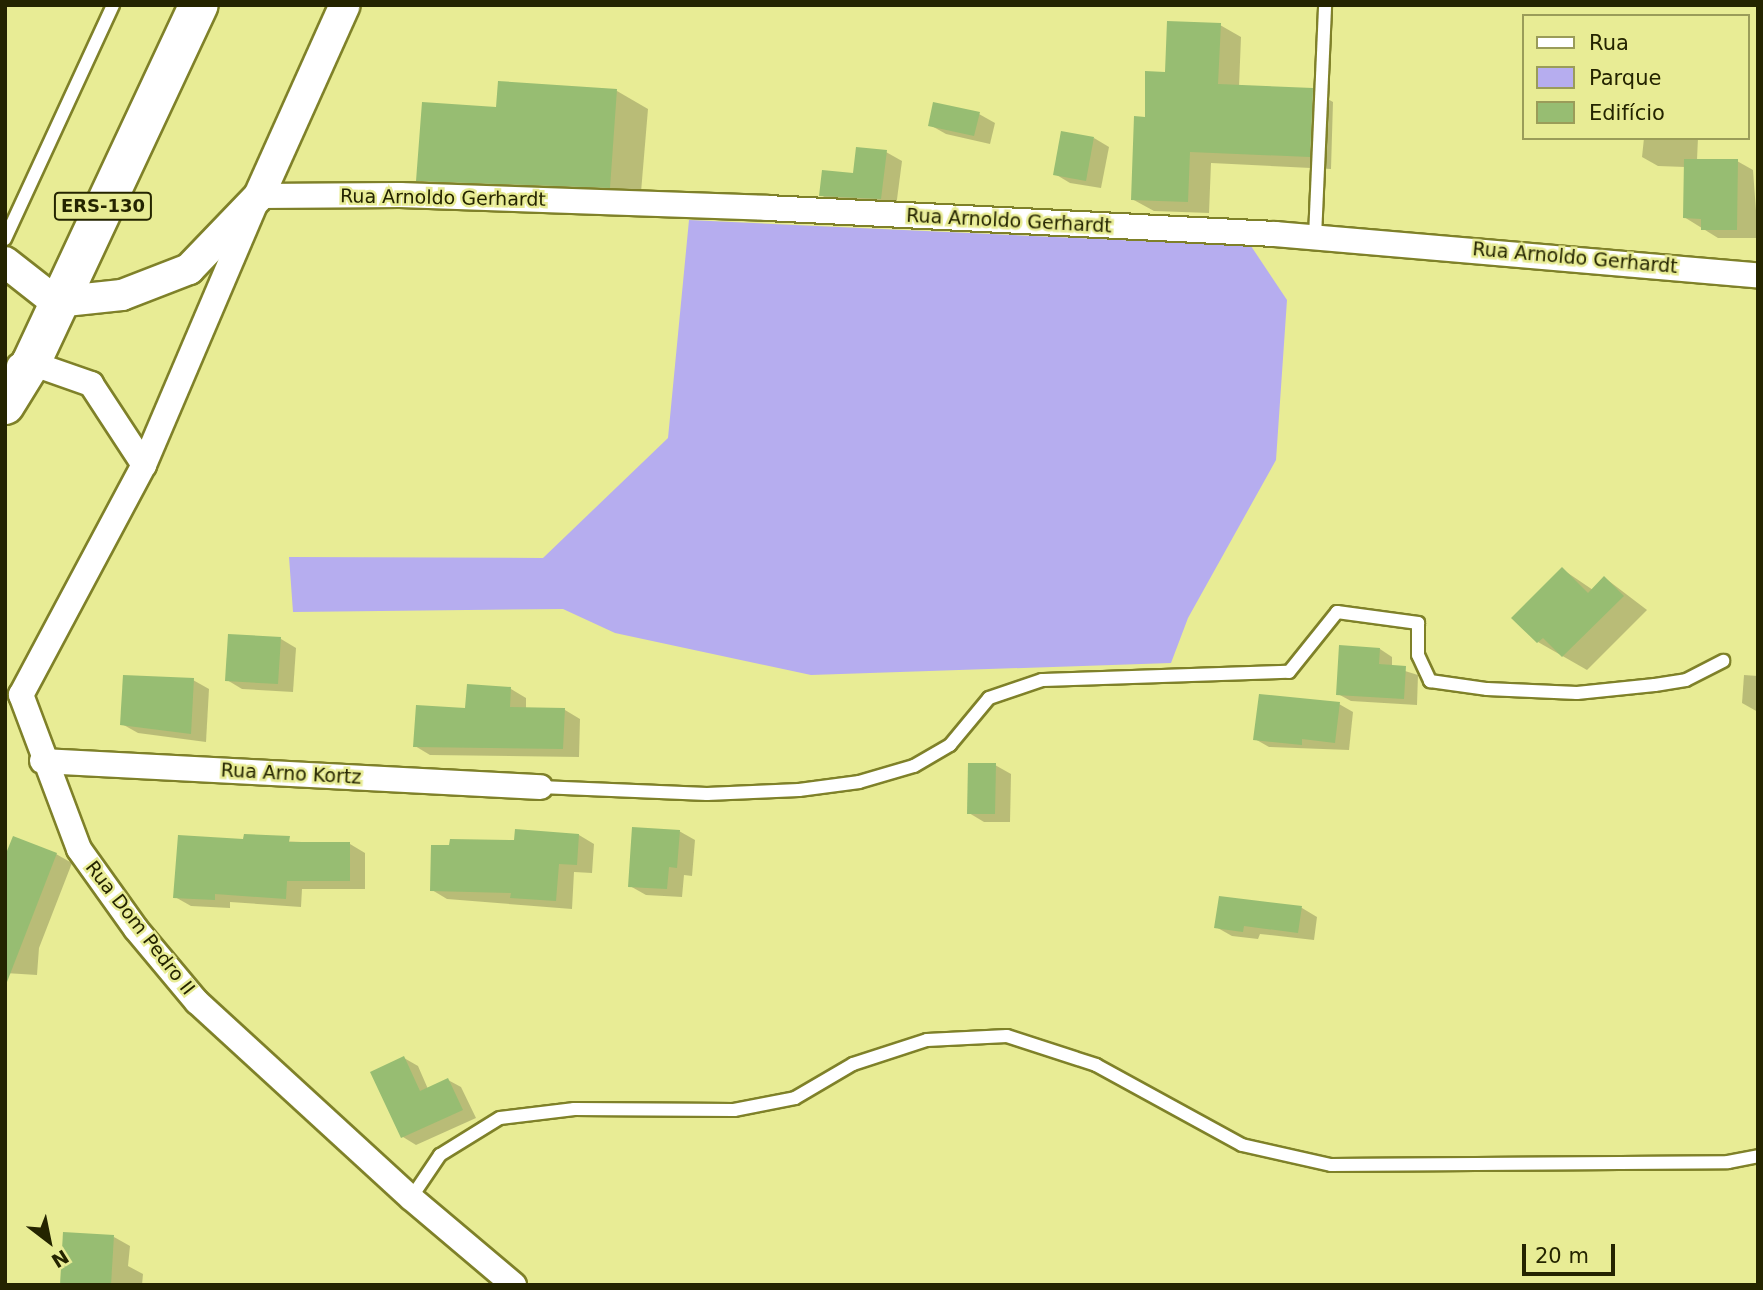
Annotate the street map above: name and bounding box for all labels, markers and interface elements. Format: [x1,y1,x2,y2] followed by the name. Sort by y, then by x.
[1522,14,1749,140] legend
[1589,31,1629,55] text: Rua
[1589,66,1661,90] text: Parque
[1589,101,1665,125] text: Edifício
[340,185,546,211] street label: Rua Arnoldo Gerhardt
[52,191,154,220] road number: ERS-130
[906,204,1112,238] street label: Rua Arnoldo Gerhardt
[1472,238,1678,278] street label: Rua Arnoldo Gerhardt
[220,759,362,789] street label: Rua Arno Kortz
[81,856,199,1000] street label: Rua Dom Pedro II
[14,1206,84,1276] north arrow
[1525,1230,1618,1274] scale bar
[1535,1244,1589,1268] text: 20 m
[48,1245,73,1272] text: N

